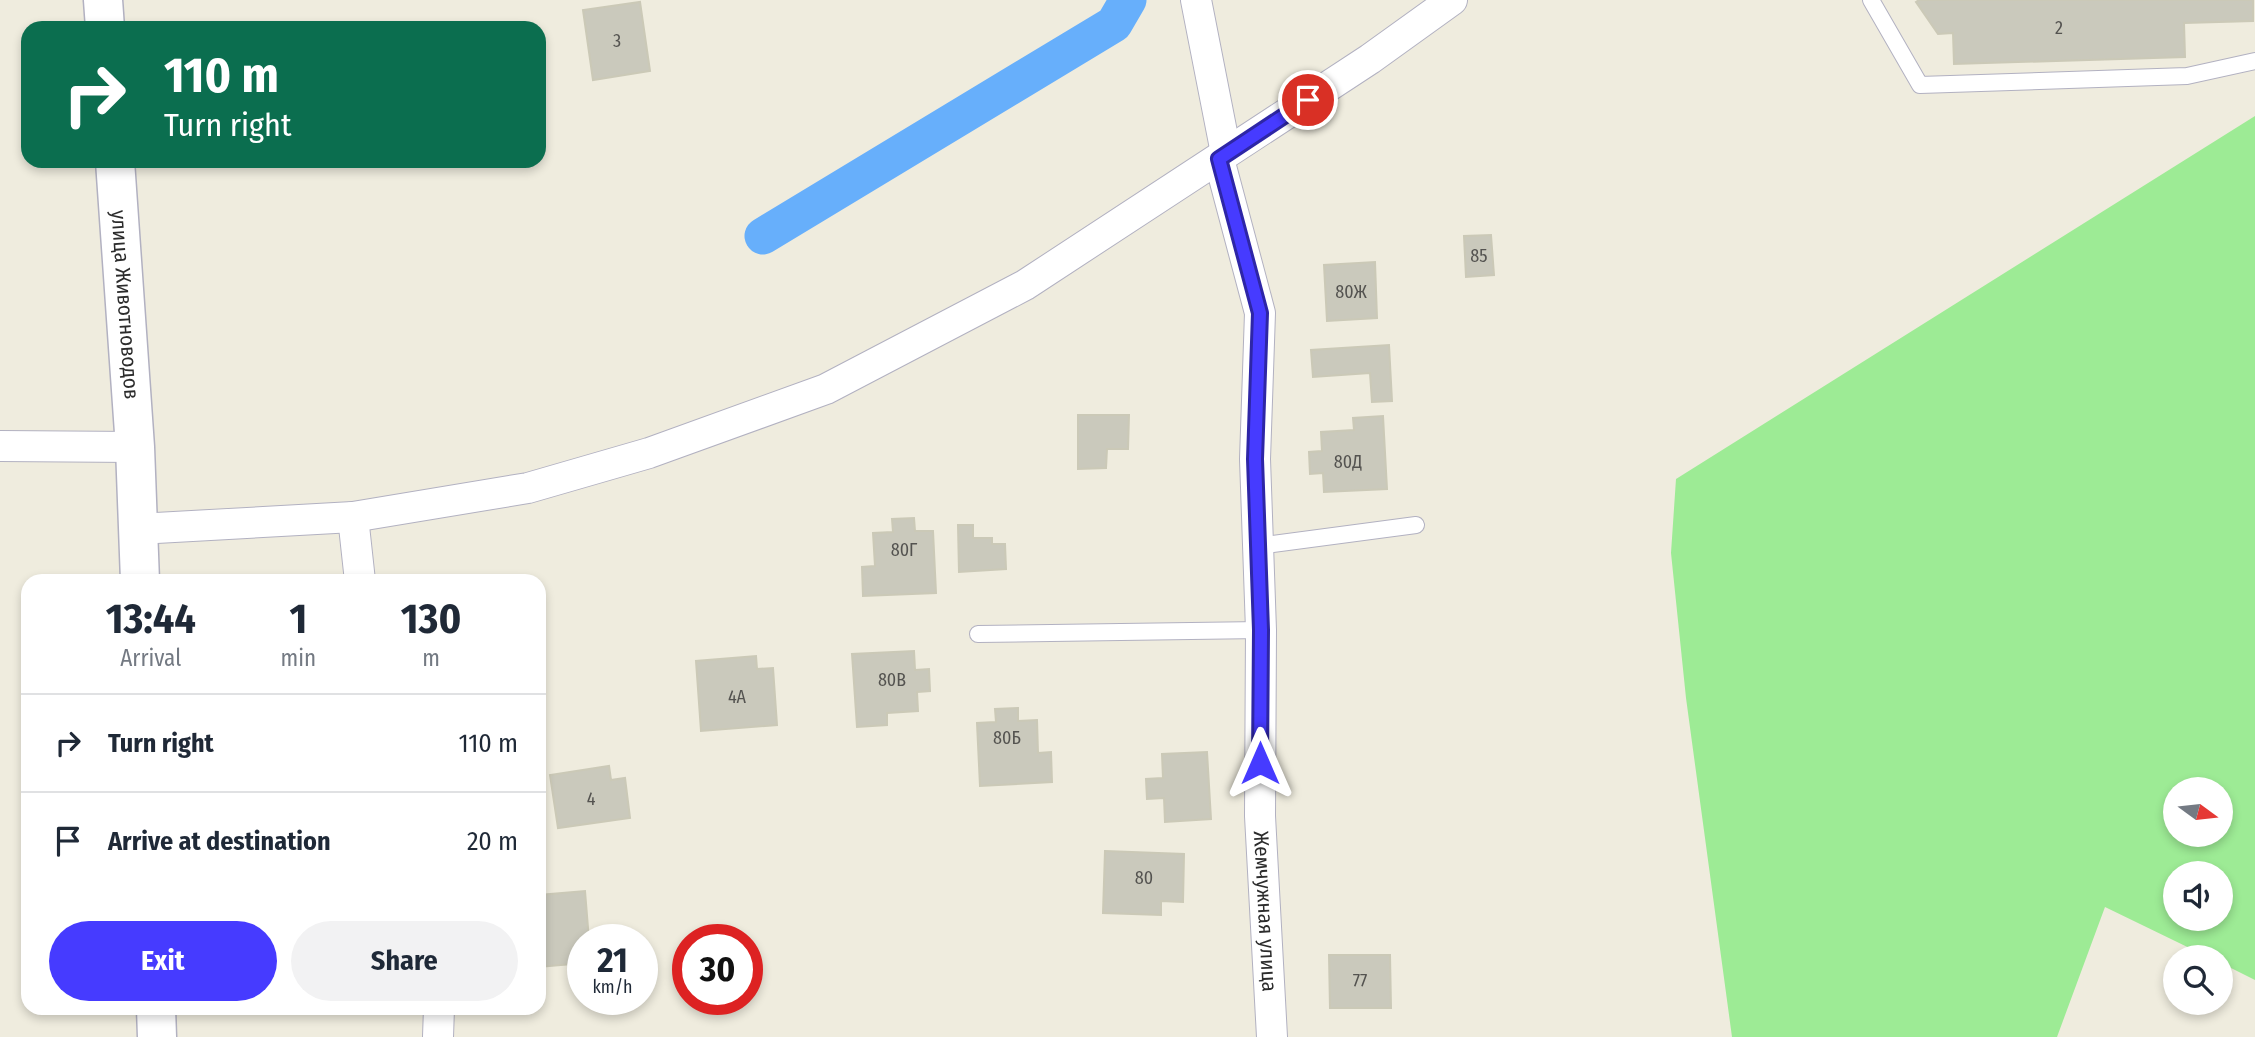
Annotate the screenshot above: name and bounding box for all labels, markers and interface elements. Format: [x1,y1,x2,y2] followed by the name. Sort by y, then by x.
[2055,17,2063,39] house number: 2
[613,30,621,52] house number: 3
[164,46,279,105] text: 110 m
[49,49,140,140] icon: right
[1278,70,1338,130] pin
[1289,81,1327,119] icon: arrive
[164,106,291,144] text: Turn right
[105,209,145,400] street label: улица Животноводов
[1470,245,1488,267] house number: 85
[1335,281,1367,303] house number: 80Ж
[1334,451,1362,473] house number: 80Д
[891,539,918,561] house number: 80Г
[106,594,196,644] text: 13:44
[289,594,307,644] text: 1
[401,594,461,644] text: 130
[120,644,181,672] text: Arrival
[281,644,316,672] text: min
[422,644,440,672] text: m
[878,669,906,691] house number: 80В
[728,686,747,708] house number: 4А
[49,724,87,762] icon: right
[1223,726,1297,800] position arrow
[993,727,1021,749] house number: 80Б
[108,728,214,759] text: Turn right
[458,728,518,759] text: 110 m
[2163,777,2233,847] north arrow
[2163,777,2233,1015] map controls
[587,788,596,810] house number: 4
[49,822,87,860] icon: arrive
[108,826,331,857] text: Arrive at destination
[467,826,518,857] text: 20 m
[1248,830,1283,992] street label: Жемчужная улица
[2163,861,2233,931] button: sound
[1135,867,1153,889] house number: 80
[49,921,277,1001] button: Exit
[291,921,518,1001] button: Share
[672,924,763,1015] speed limit sign: 30
[597,939,628,981] text: 21
[2163,945,2233,1015] button: search
[1353,970,1367,992] house number: 77
[592,976,633,998] text: km/h

